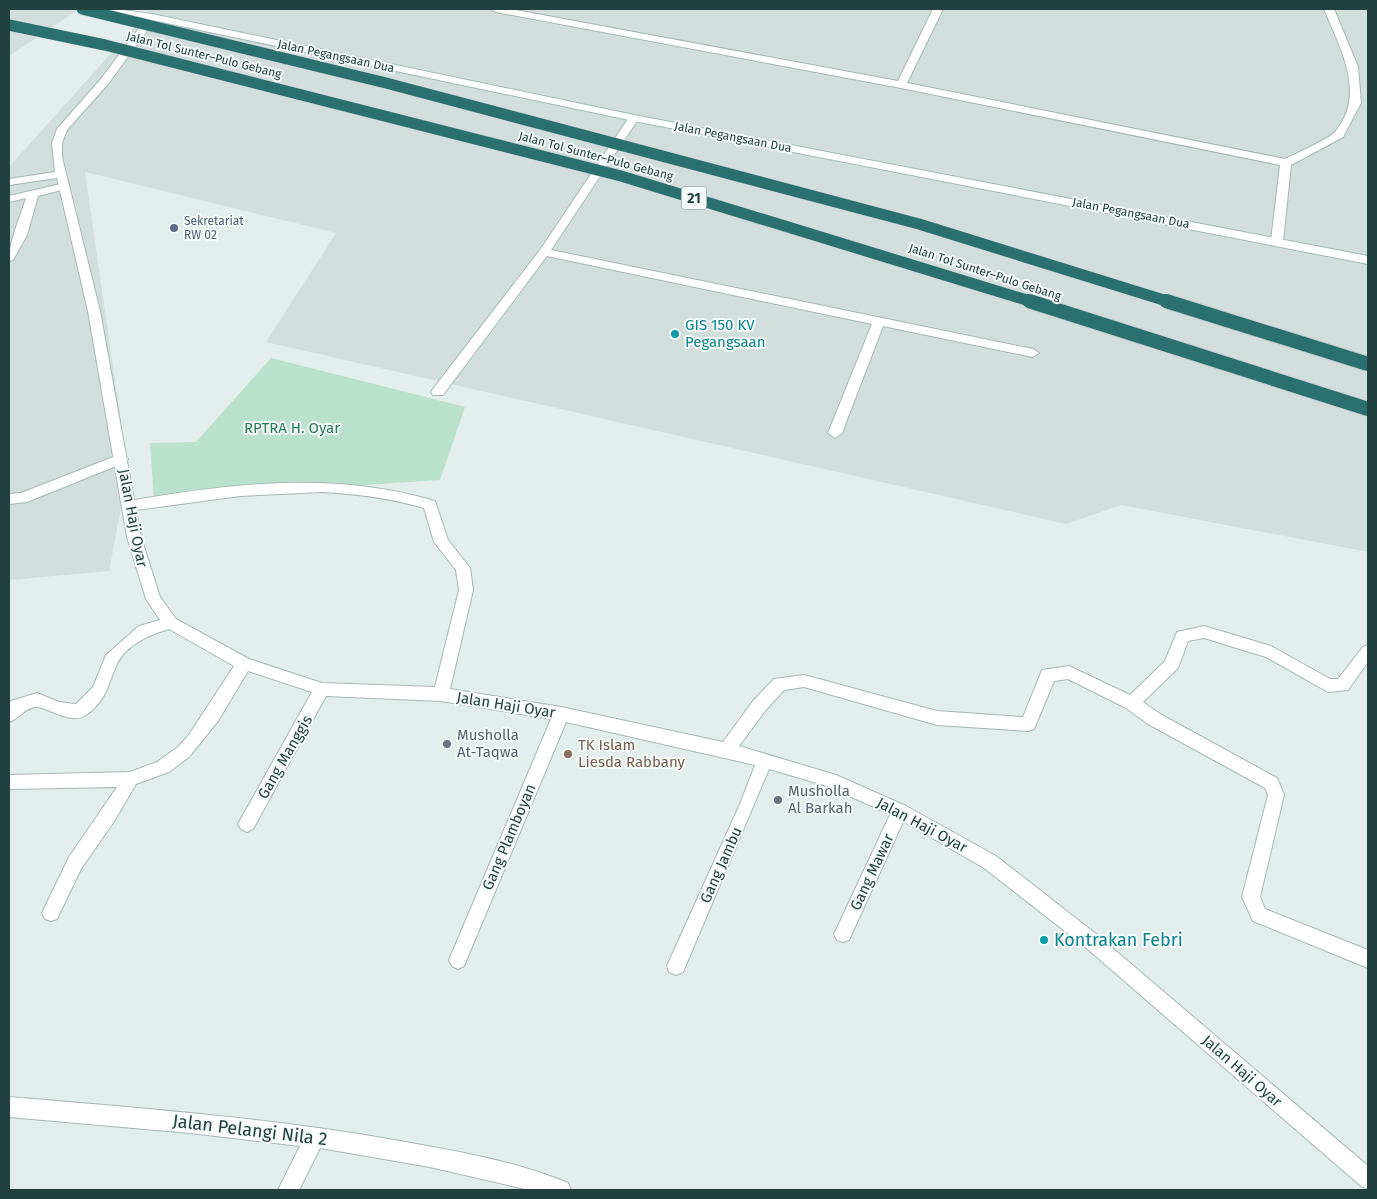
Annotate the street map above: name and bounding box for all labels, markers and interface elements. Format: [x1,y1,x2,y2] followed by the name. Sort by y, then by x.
[125,29,284,81] street label: Jalan Tol Sunter–Pulo Gebang
[276,37,396,75] street label: Jalan Pegangsaan Dua
[673,119,793,155] street label: Jalan Pegangsaan Dua
[517,129,676,184] street label: Jalan Tol Sunter–Pulo Gebang
[682,187,706,210] road number: 21
[1071,195,1191,231] street label: Jalan Pegangsaan Dua
[184,214,244,242] place label: Sekretariat RW 02
[168,222,180,234] marker: Sekretariat RW 02
[907,241,1064,304] street label: Jalan Tol Sunter–Pulo Gebang
[685,316,766,351] place label: GIS 150 KV Pegangsaan
[669,328,681,340] marker: GIS 150 KV Pegangsaan
[244,419,340,437] park label: RPTRA H. Oyar
[115,467,151,569] street label: Jalan Haji Oyar
[455,688,557,722] street label: Jalan Haji Oyar
[254,712,316,802] street label: Gang Manggis
[457,726,519,761] place label: Musholla At-Taqwa
[578,736,686,771] place label: TK Islam Liesda Rabbany
[441,738,453,750] marker: Musholla At-Taqwa
[562,748,574,760] marker: TK Islam Liesda Rabbany
[478,781,540,893] street label: Gang Plamboyan
[788,782,852,817] place label: Musholla Al Barkah
[772,794,784,806] marker: Musholla Al Barkah
[874,794,971,856] street label: Jalan Haji Oyar
[696,824,746,906] street label: Gang Jambu
[846,831,898,913] street label: Gang Mawar
[1054,929,1183,951] place label: Kontrakan Febri
[1038,934,1050,946] marker: Kontrakan Febri
[1198,1031,1286,1111] street label: Jalan Haji Oyar
[171,1110,329,1150] street label: Jalan Pelangi Nila 2

